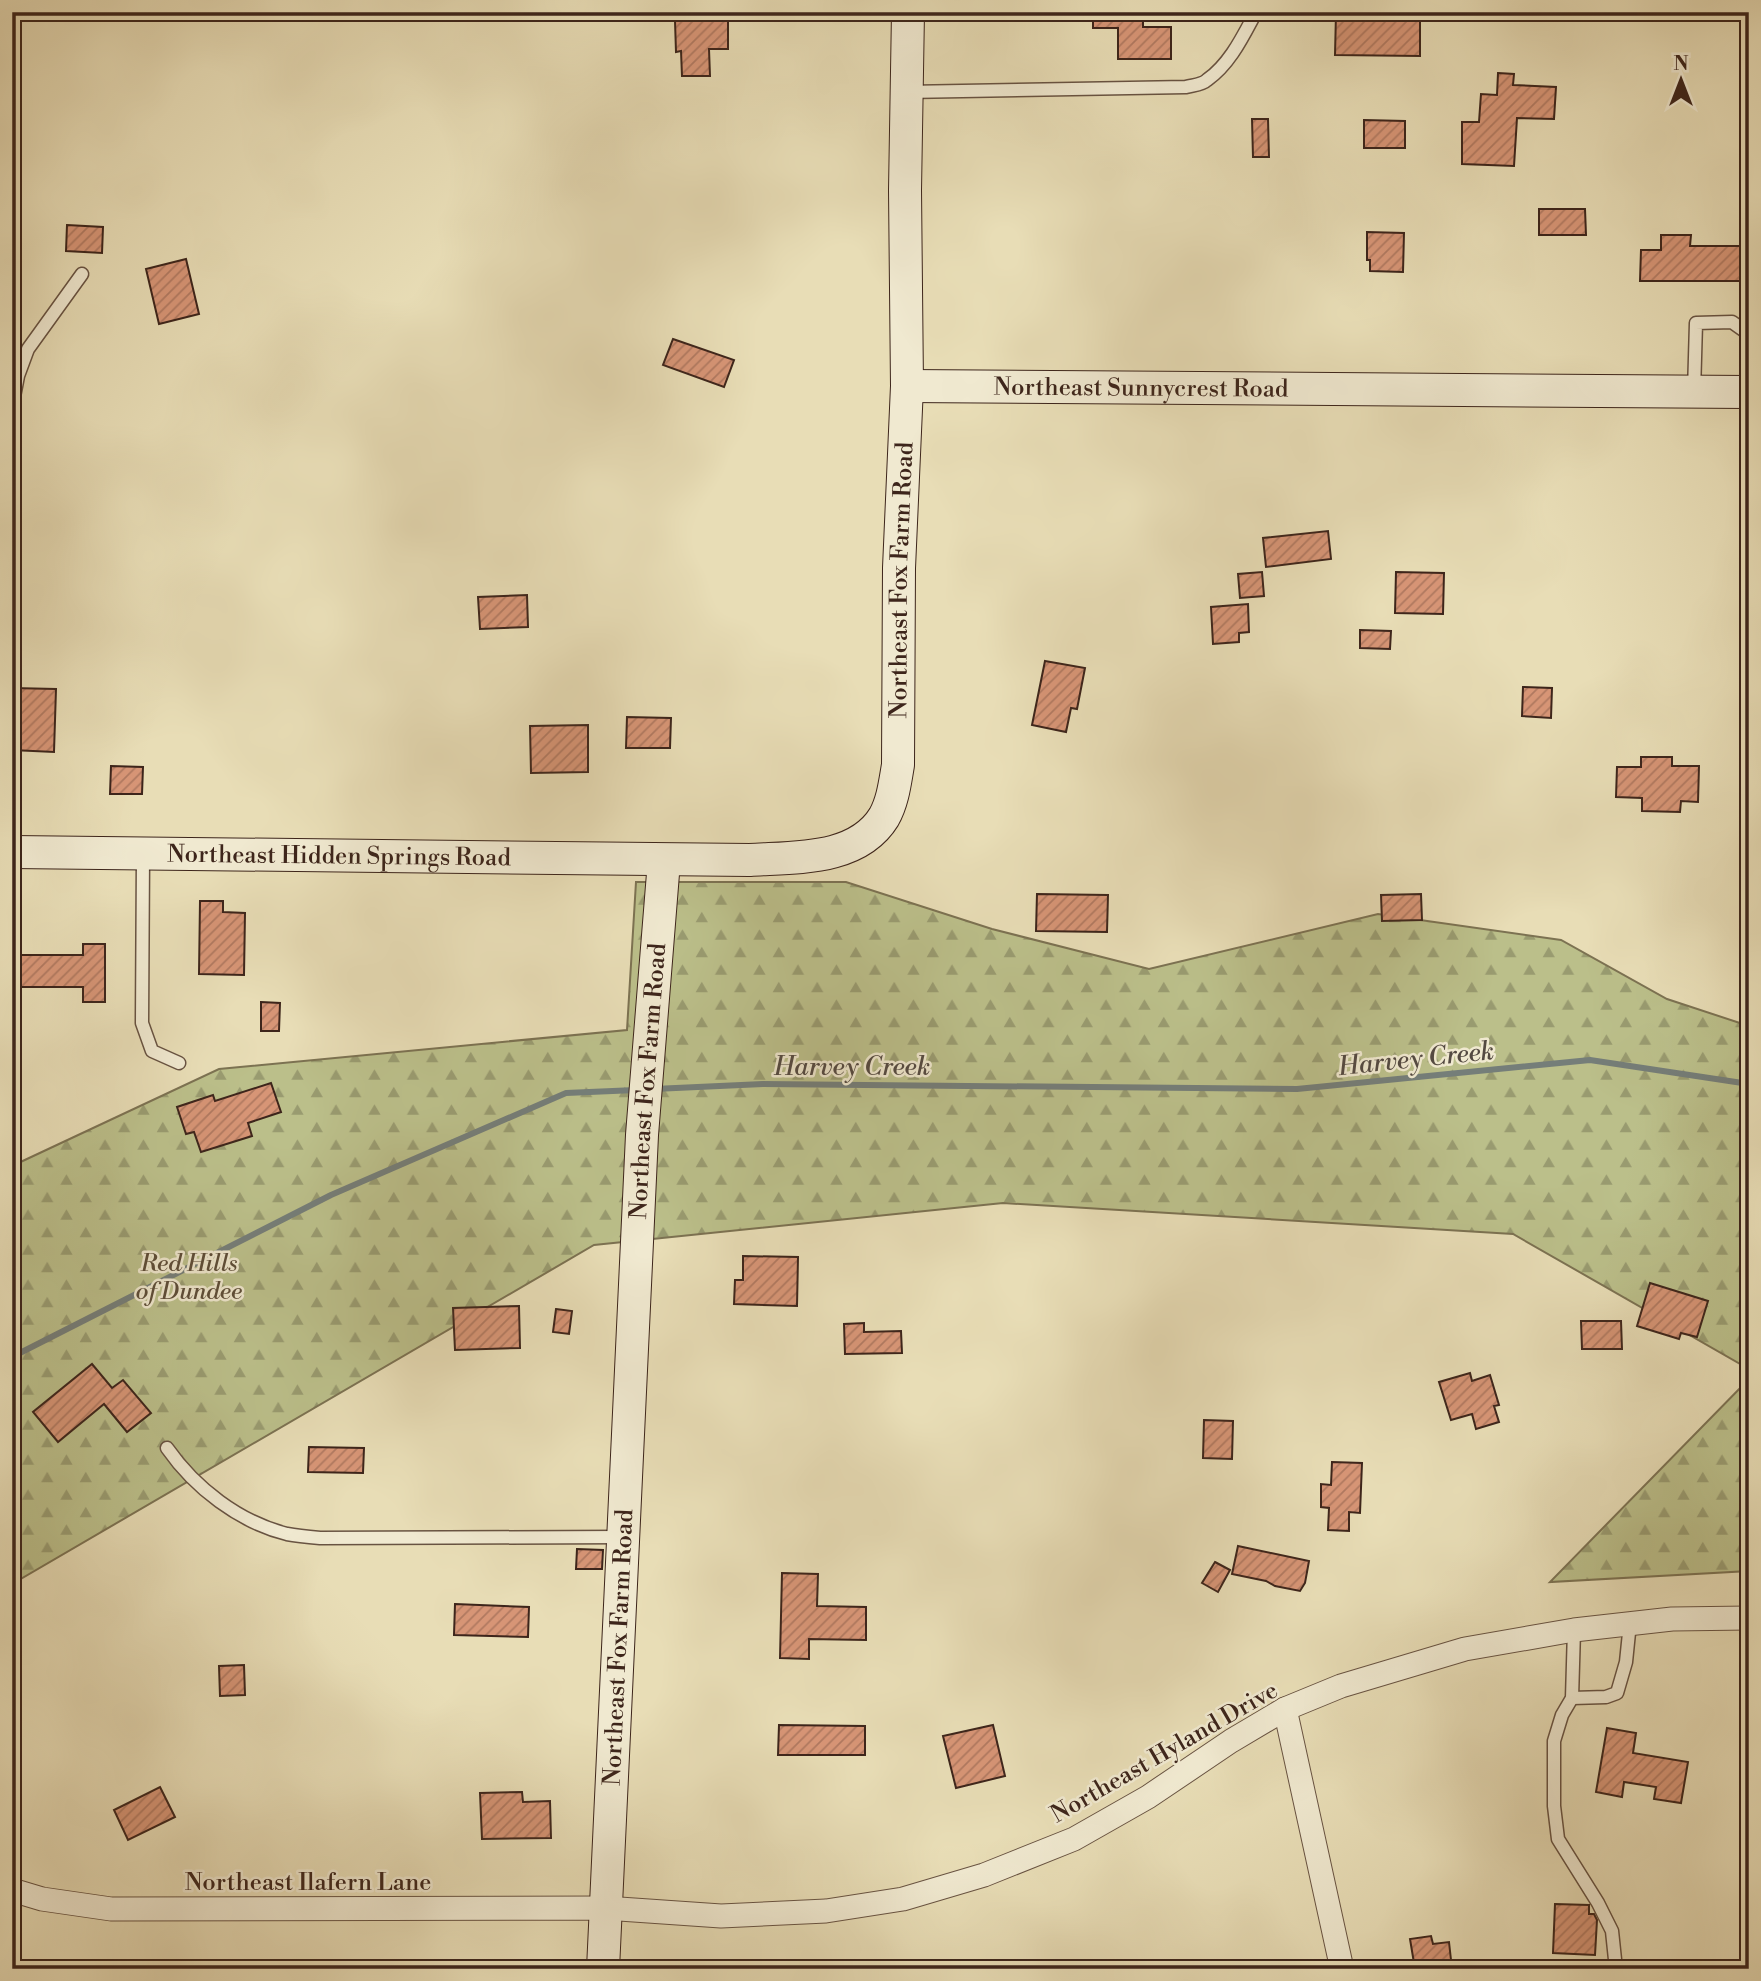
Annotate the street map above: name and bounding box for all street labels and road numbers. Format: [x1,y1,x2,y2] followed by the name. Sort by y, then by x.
[993,373,1289,405] street label: Northeast Sunnycrest Road
[884,441,921,718] street label: Northeast Fox Farm Road
[167,840,511,873] street label: Northeast Hidden Springs Road
[624,942,673,1220] street label: Northeast Fox Farm Road
[598,1508,641,1786] street label: Northeast Fox Farm Road
[1046,1676,1283,1830] street label: Northeast Hyland Drive
[185,1868,431,1898] street label: Northeast Ilafern Lane

